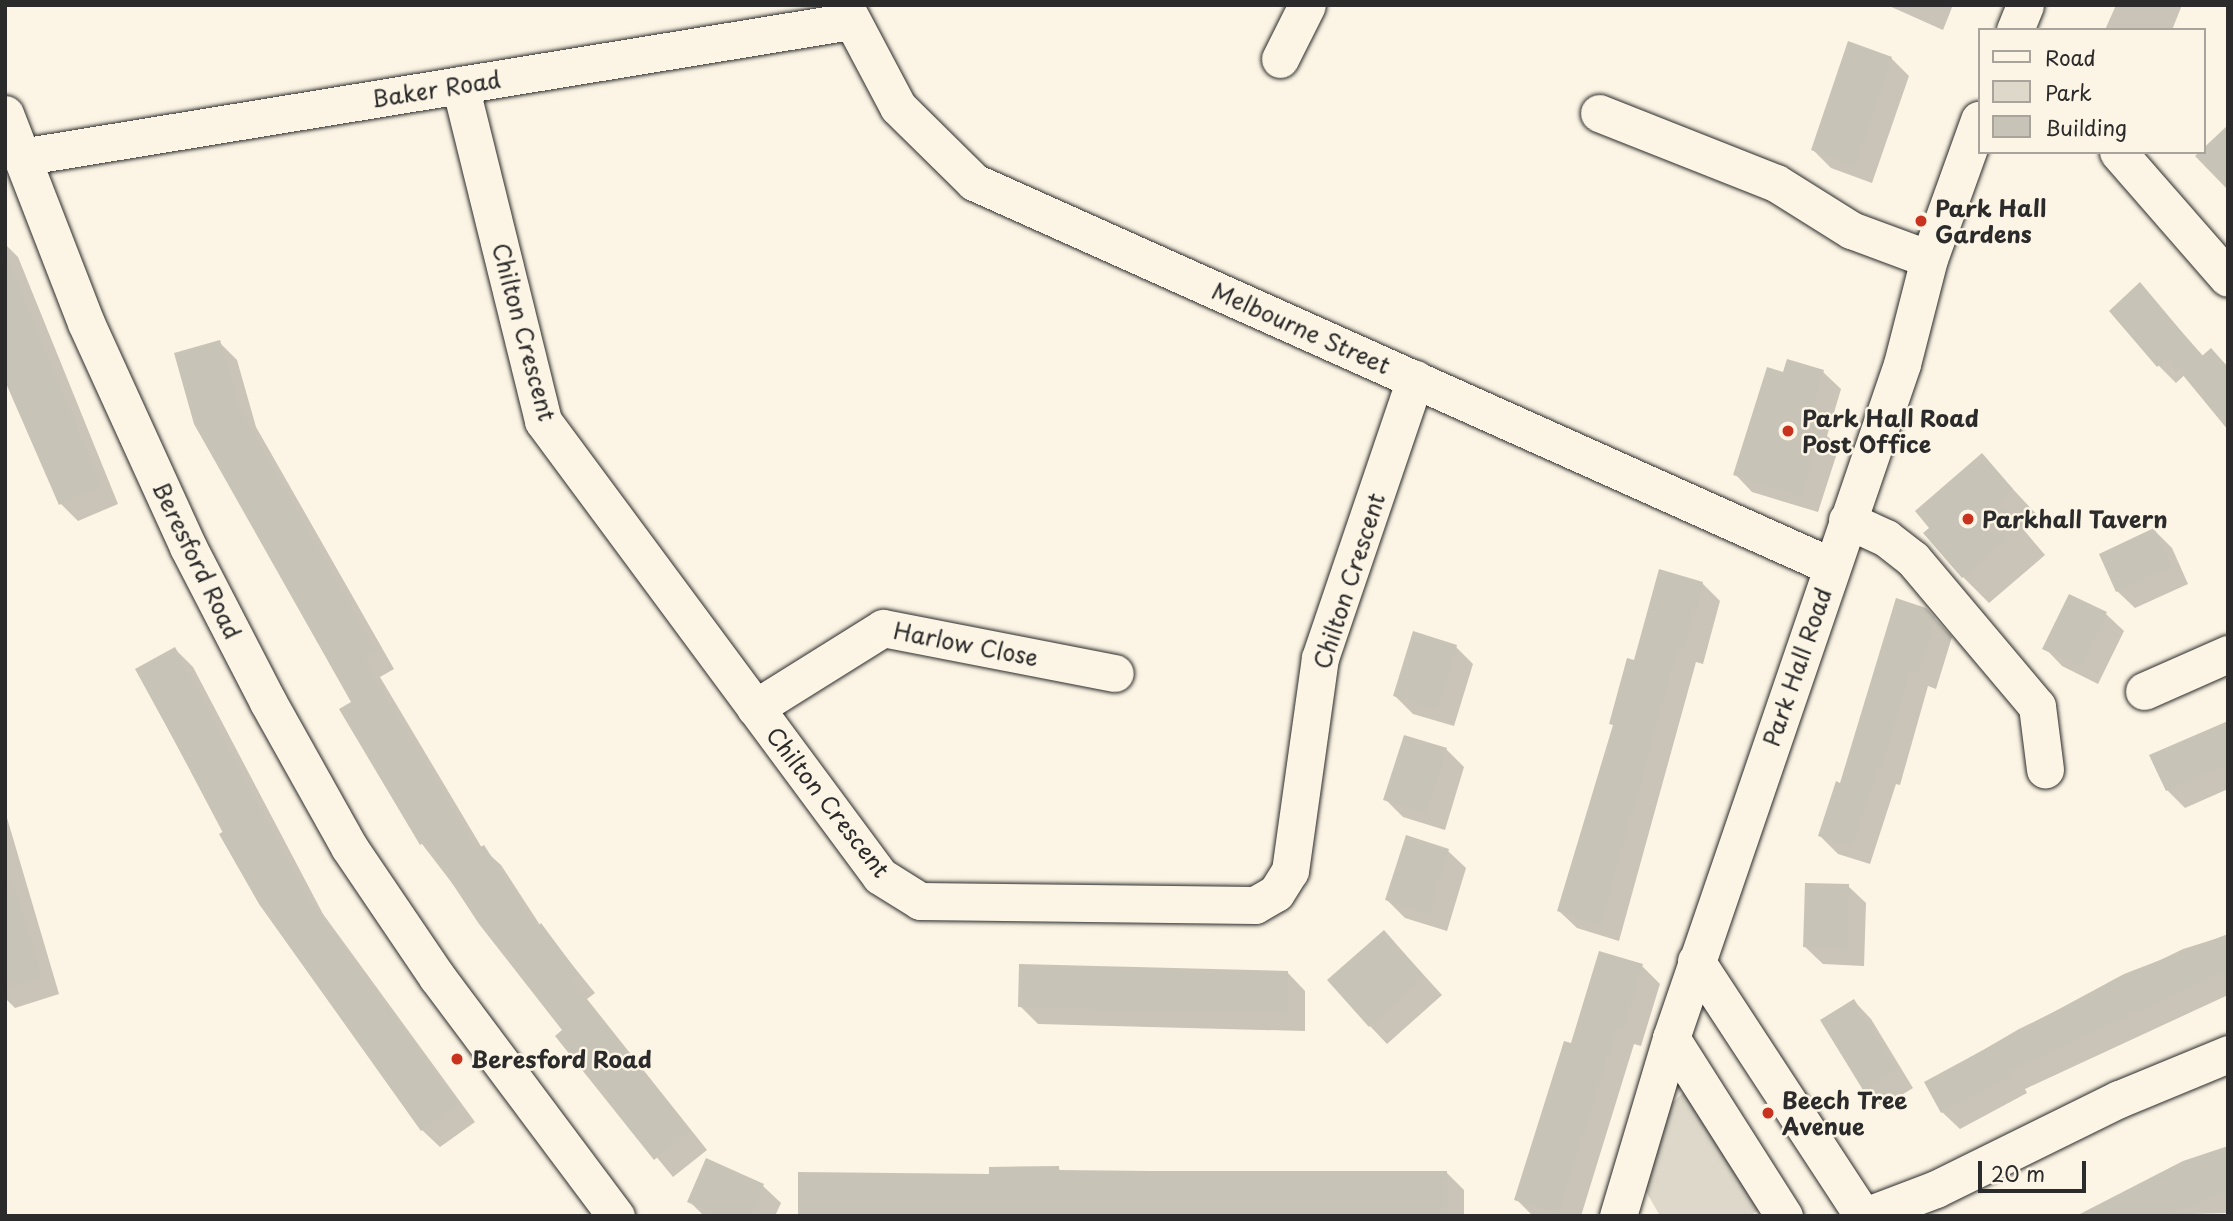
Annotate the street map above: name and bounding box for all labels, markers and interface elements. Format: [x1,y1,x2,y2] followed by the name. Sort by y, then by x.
[1978,28,2205,154] legend
[2045,41,2096,73] text: Road
[369,65,503,113] street label: Baker Road
[2045,76,2092,108] text: Park
[2045,111,2127,143] text: Building
[1935,194,2046,248] place label: Park Hall Gardens
[1913,213,1929,229] marker: Park Hall Gardens
[487,240,561,424] street label: Chilton Crescent
[1207,276,1395,380] street label: Melbourne Street
[1802,404,1979,458] place label: Park Hall Road Post Office
[1780,423,1796,439] marker: Park Hall Road Post Office
[147,477,247,643] street label: Beresford Road
[1308,489,1390,673] street label: Chilton Crescent
[1982,505,2168,533] place label: Parkhall Tavern
[1960,511,1976,527] marker: Parkhall Tavern
[1757,584,1837,750] street label: Park Hall Road
[892,617,1040,671] street label: Harlow Close
[761,721,895,883] street label: Chilton Crescent
[471,1045,653,1073] place label: Beresford Road
[449,1051,465,1067] marker: Beresford Road
[1782,1086,1907,1140] place label: Beech Tree Avenue
[1760,1105,1776,1121] marker: Beech Tree Avenue
[1981,1148,2090,1192] scale bar
[1991,1157,2045,1189] text: 20 m

